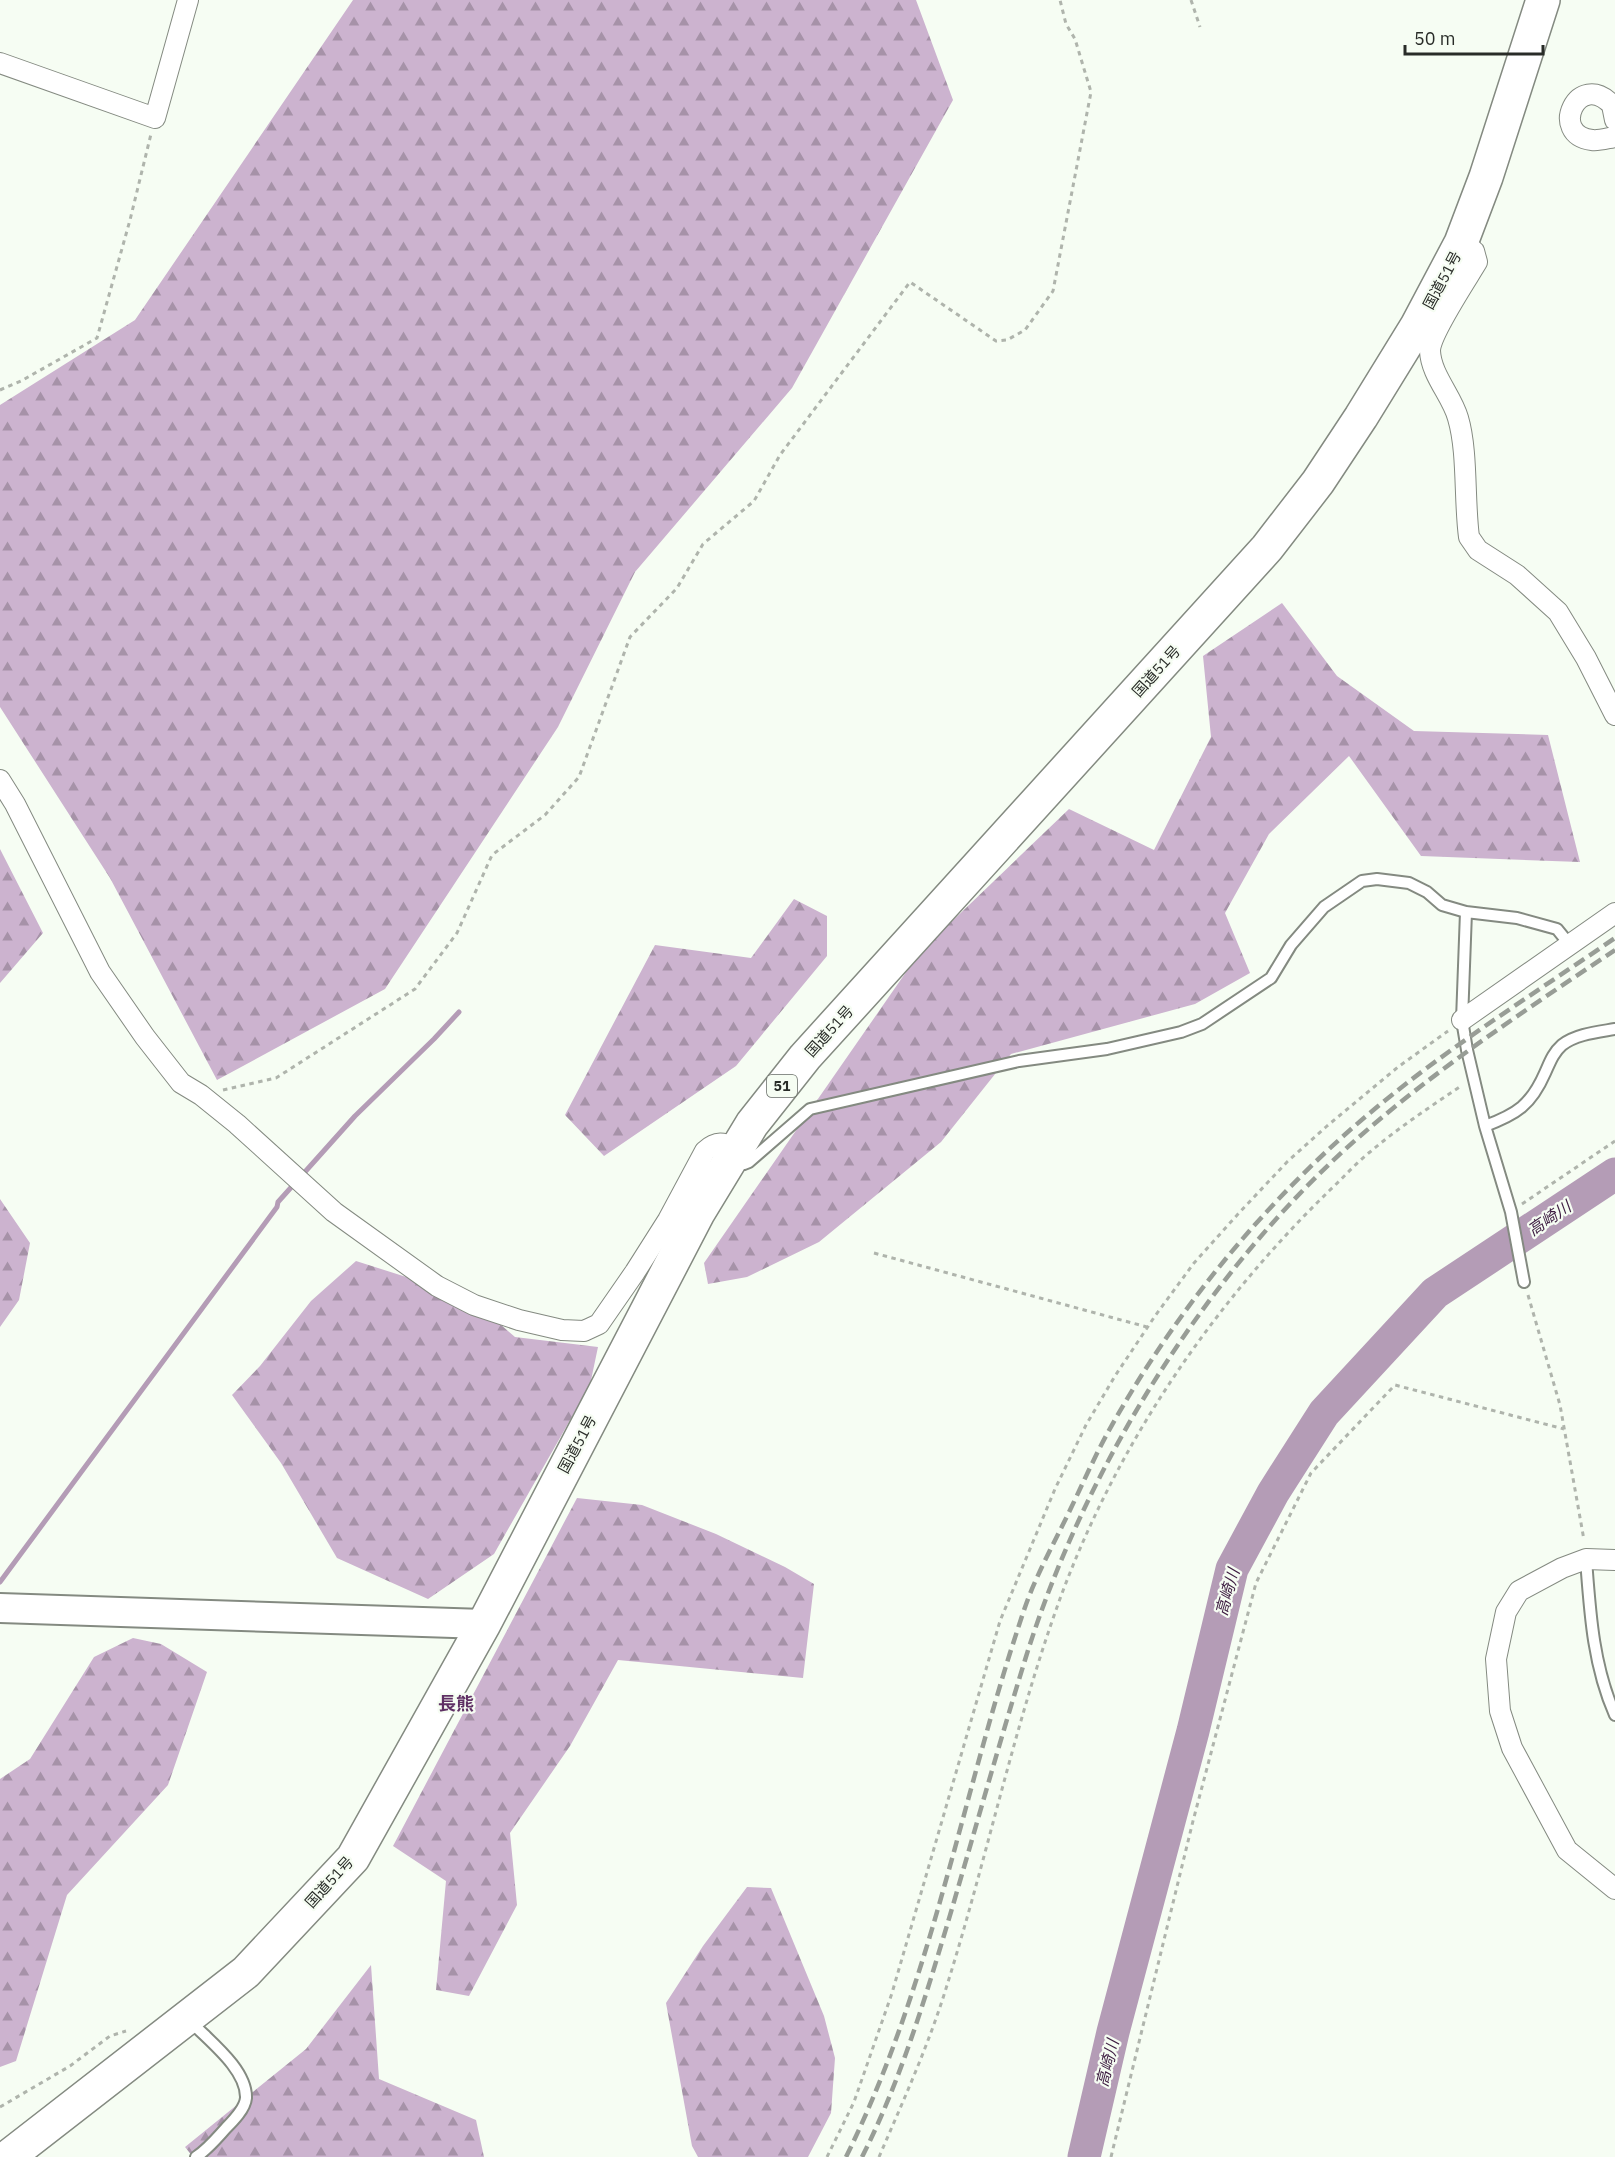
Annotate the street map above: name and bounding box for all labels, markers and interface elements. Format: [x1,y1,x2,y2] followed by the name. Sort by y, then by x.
[1405,18,1543,56] scale bar
[1414,27,1456,50] text: 50 m
[1419,248,1465,312] street label: 国道51号
[1128,641,1184,701] street label: 国道51号
[801,1001,857,1061] street label: 国道51号
[767,1075,797,1097] road number: 51
[1524,1195,1576,1240] water label: 高崎川
[554,1412,600,1476] street label: 国道51号
[1211,1564,1244,1618] water label: 高崎川
[438,1692,474,1715] district label: 長熊
[301,1852,357,1912] street label: 国道51号
[1091,2035,1123,2089] water label: 高崎川

